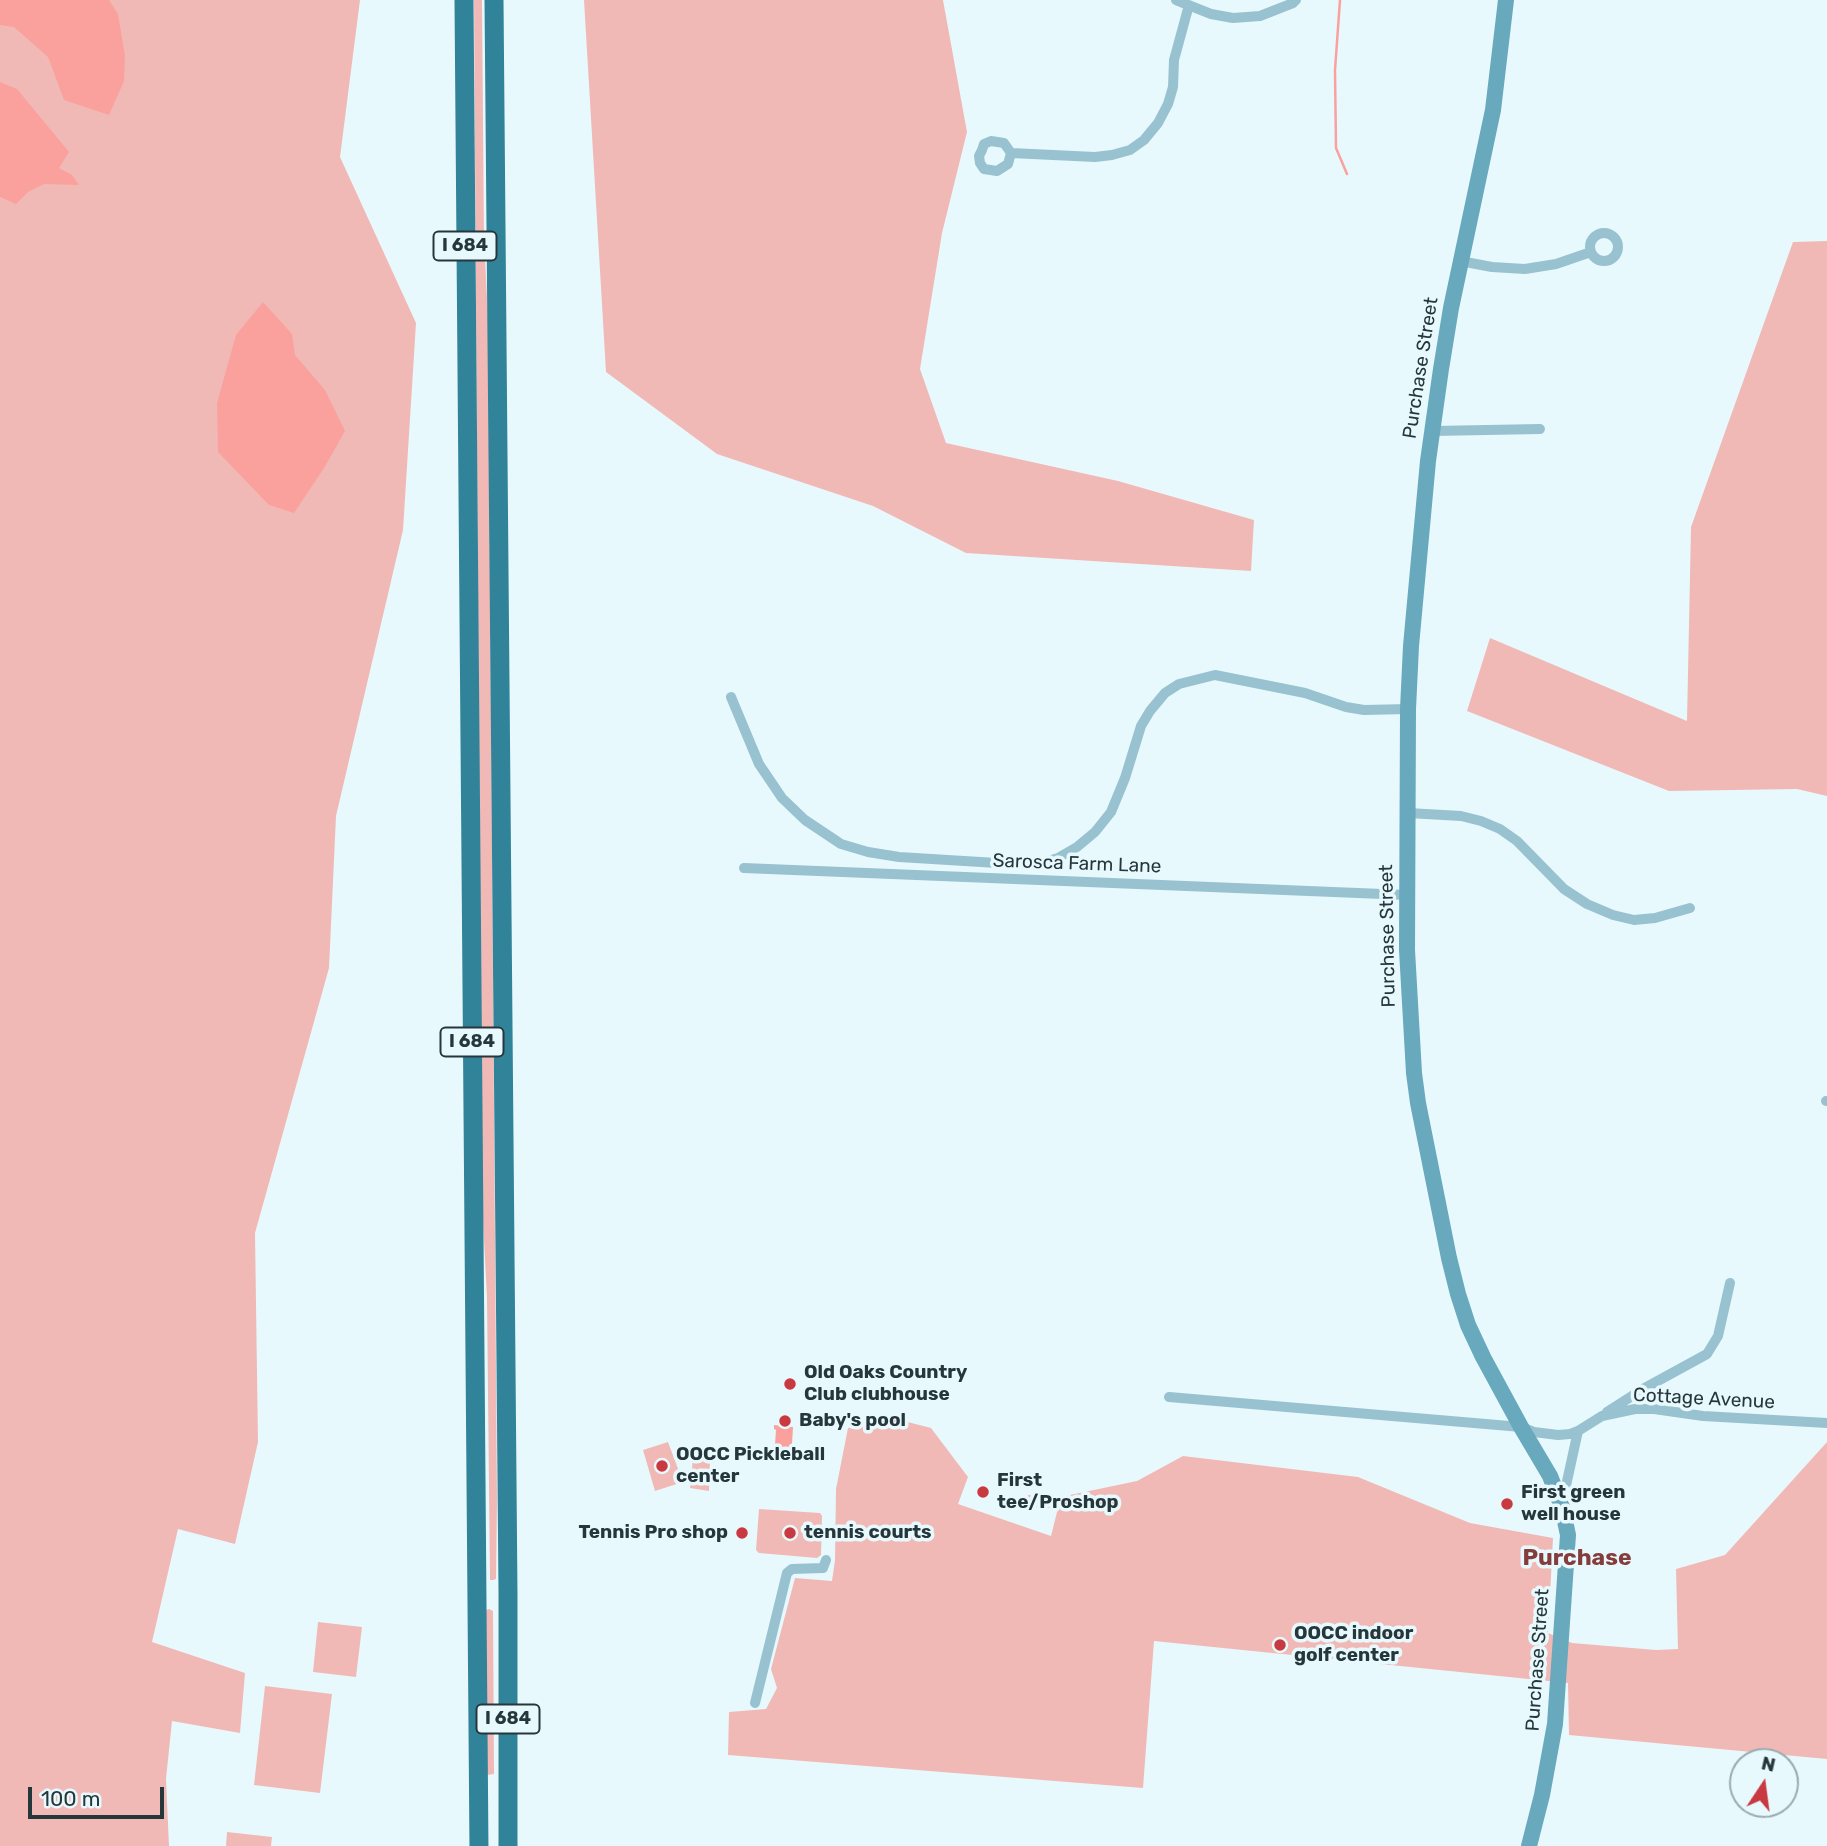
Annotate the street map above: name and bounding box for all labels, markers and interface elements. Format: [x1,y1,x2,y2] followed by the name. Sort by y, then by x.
[434,232,496,260] road number: I 684
[1399,296,1443,440] street label: Purchase Street
[992,850,1162,878] street label: Sarosca Farm Lane
[1375,864,1401,1008] street label: Purchase Street
[440,1028,504,1056] road number: I 684
[804,1362,967,1406] place label: Old Oaks Country Club clubhouse
[782,1376,798,1392] marker: Old Oaks Country Club clubhouse
[1633,1384,1775,1414] street label: Cottage Avenue
[799,1410,906,1432] place label: Baby's pool
[777,1413,793,1429] marker: Baby's pool
[676,1444,825,1488] place label: OOCC Pickleball center
[654,1458,670,1474] marker: OOCC Pickleball center
[997,1470,1119,1514] place label: First tee/Proshop
[1521,1482,1626,1526] place label: First green well house
[975,1484,991,1500] marker: First tee/Proshop
[1499,1496,1515,1512] marker: First green well house
[579,1522,728,1544] place label: Tennis Pro shop
[804,1522,932,1544] place label: tennis courts
[734,1525,750,1541] marker: Tennis Pro shop
[782,1525,798,1541] marker: tennis courts
[1522,1544,1632,1572] district label: Purchase
[1522,1588,1554,1732] street label: Purchase Street
[1294,1623,1413,1667] place label: OOCC indoor golf center
[1272,1637,1288,1653] marker: OOCC indoor golf center
[476,1704,540,1734] road number: I 684
[1729,1748,1799,1818] north arrow
[1759,1751,1778,1777] text: N
[32,1772,168,1816] scale bar
[41,1786,100,1811] text: 100 m

